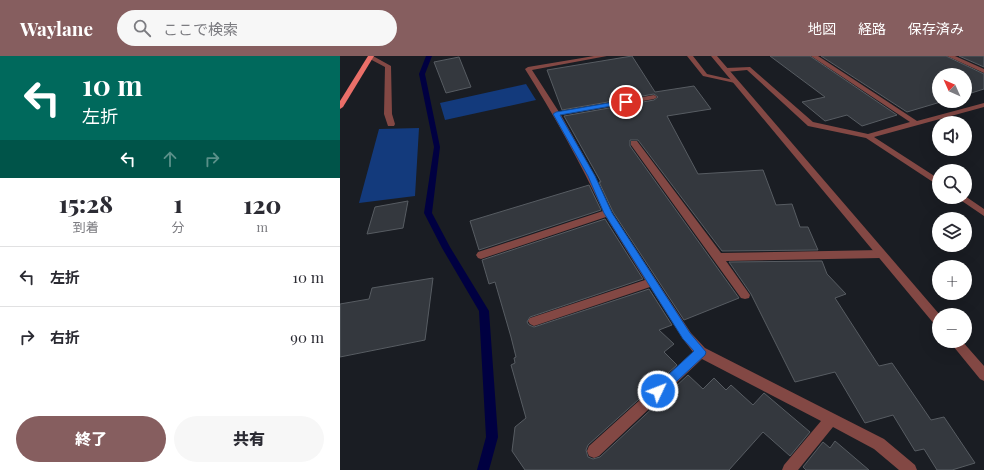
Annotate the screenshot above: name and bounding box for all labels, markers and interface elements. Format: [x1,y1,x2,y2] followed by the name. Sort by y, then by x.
[117,10,397,46] search box
[20,15,93,41] text: Waylane
[131,17,153,39] icon: search
[163,19,238,39] text: ここで検索
[808,19,836,38] text: 地図
[858,19,886,38] text: 経路
[908,19,964,38] text: 保存済み
[82,66,143,103] text: 10 m
[932,68,972,108] north arrow
[932,68,972,348] map controls
[16,72,68,124] icon: left
[609,85,643,119] pin
[615,91,637,113] icon: arrive
[82,104,118,128] text: 左折
[932,116,972,156] button: sound
[117,148,139,170] icon: left
[159,148,181,170] icon: ahead
[201,148,223,170] icon: right
[932,164,972,204] button: search
[59,187,113,219] text: 15:28
[173,187,183,219] text: 1
[243,188,281,220] text: 120
[932,212,972,252] button: layers
[73,218,99,235] text: 到着
[172,218,185,235] text: 分
[257,218,268,235] text: m
[932,260,972,300] button: +
[16,266,38,288] icon: left
[50,267,80,287] text: 左折
[292,267,324,287] text: 10 m
[932,308,972,348] button: −
[16,326,38,348] icon: right
[50,327,80,347] text: 右折
[290,327,324,347] text: 90 m
[637,370,679,412] position arrow
[16,416,166,462] button: 終了
[174,416,324,462] button: 共有

